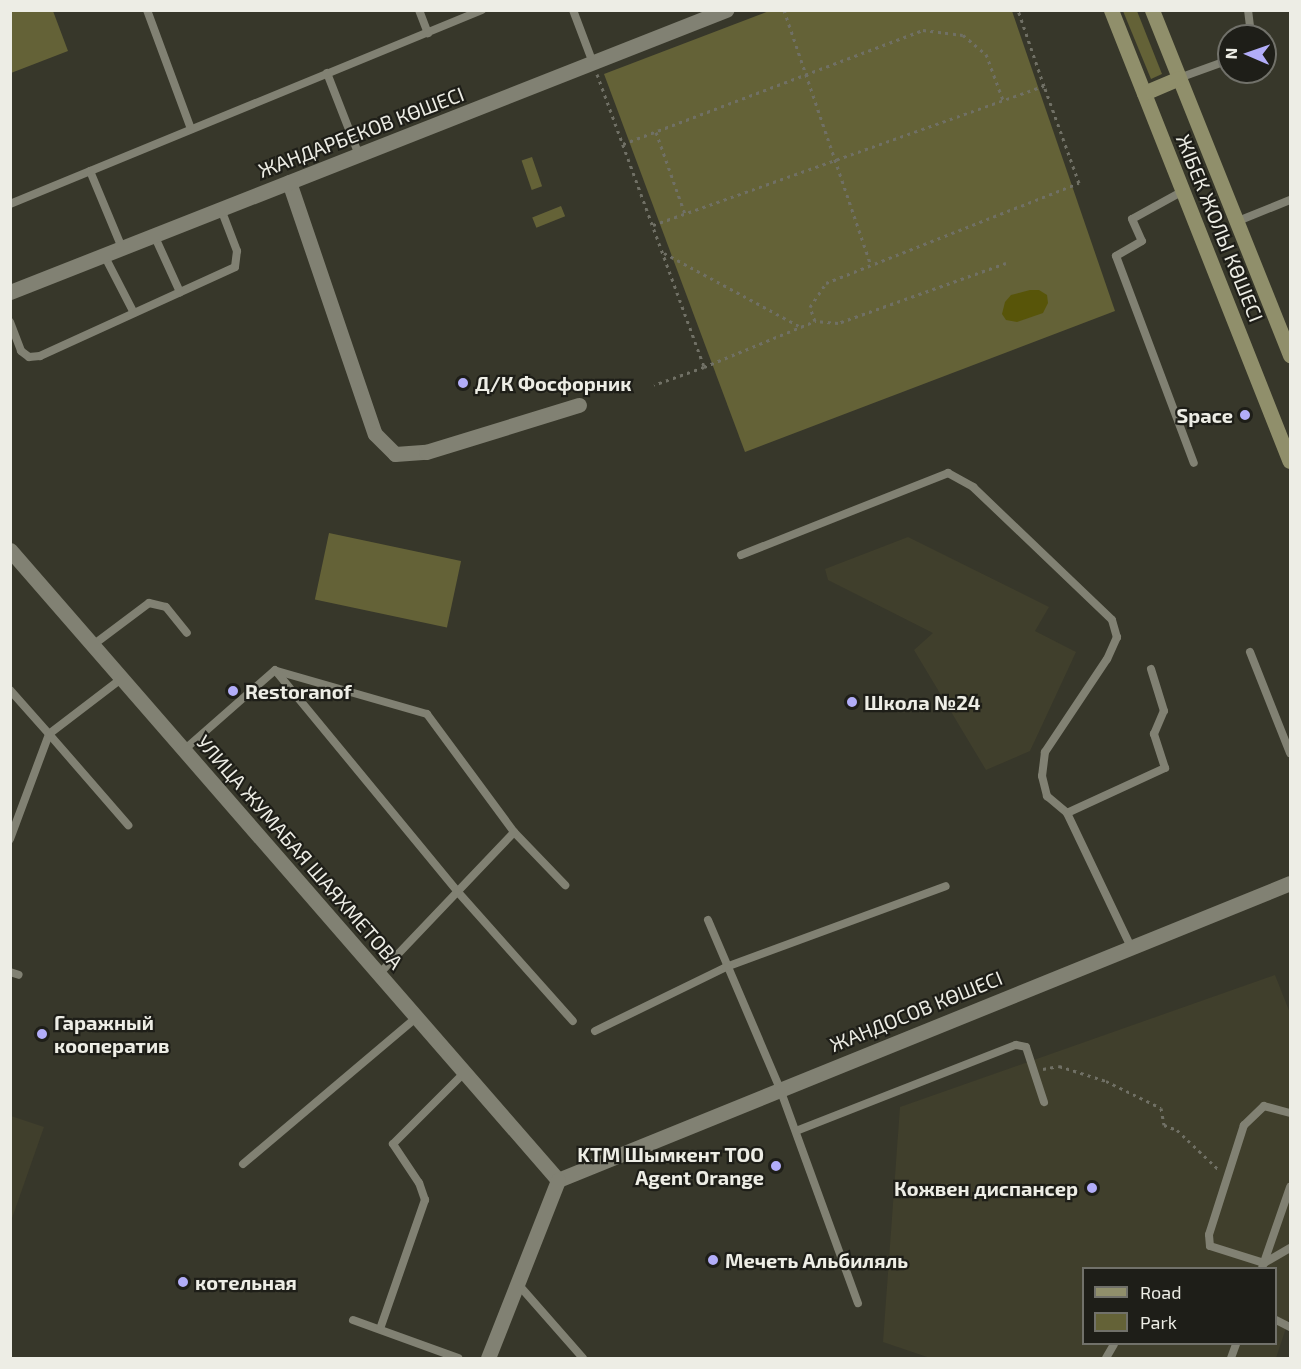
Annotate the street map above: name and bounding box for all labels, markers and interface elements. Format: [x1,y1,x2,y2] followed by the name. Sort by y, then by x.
[1217,24,1277,84] north arrow
[1221,47,1240,60] text: N
[255,82,467,182] street label: ЖАНДАРБЕКОВ КӨШЕСІ
[1171,131,1269,325] street label: ЖІБЕК ЖОЛЫ КӨШЕСІ
[475,371,631,395] place label: Д/К Фосфорник
[456,376,470,390] marker: Д/К Фосфорник
[1177,403,1233,427] place label: Space
[1238,408,1252,422] marker: Space
[245,679,351,703] place label: Restoranof
[226,684,240,698] marker: Restoranof
[864,690,981,714] place label: Школа №24
[845,695,859,709] marker: Школа №24
[192,730,408,974] street label: УЛИЦА ЖУМАБАЯ ШАЯХМЕТОВА
[826,965,1006,1057] street label: ЖАНДОСОВ КӨШЕСІ
[54,1011,170,1058] place label: Гаражный кооператив
[35,1027,49,1041] marker: Гаражный кооператив
[577,1142,764,1189] place label: KTM Шымкент ТОО Agent Orange
[769,1159,783,1173] marker: KTM Шымкент ТОО Agent Orange
[894,1176,1078,1200] place label: Кожвен диспансер
[1083,1179,1101,1197] marker: Кожвен диспансер
[725,1248,908,1272] place label: Мечеть Альбиляль
[706,1253,720,1267] marker: Мечеть Альбиляль
[1082,1267,1277,1345] legend
[195,1270,297,1294] place label: котельная
[176,1275,190,1289] marker: котельная
[1140,1281,1181,1303] text: Road
[1140,1311,1177,1333] text: Park

